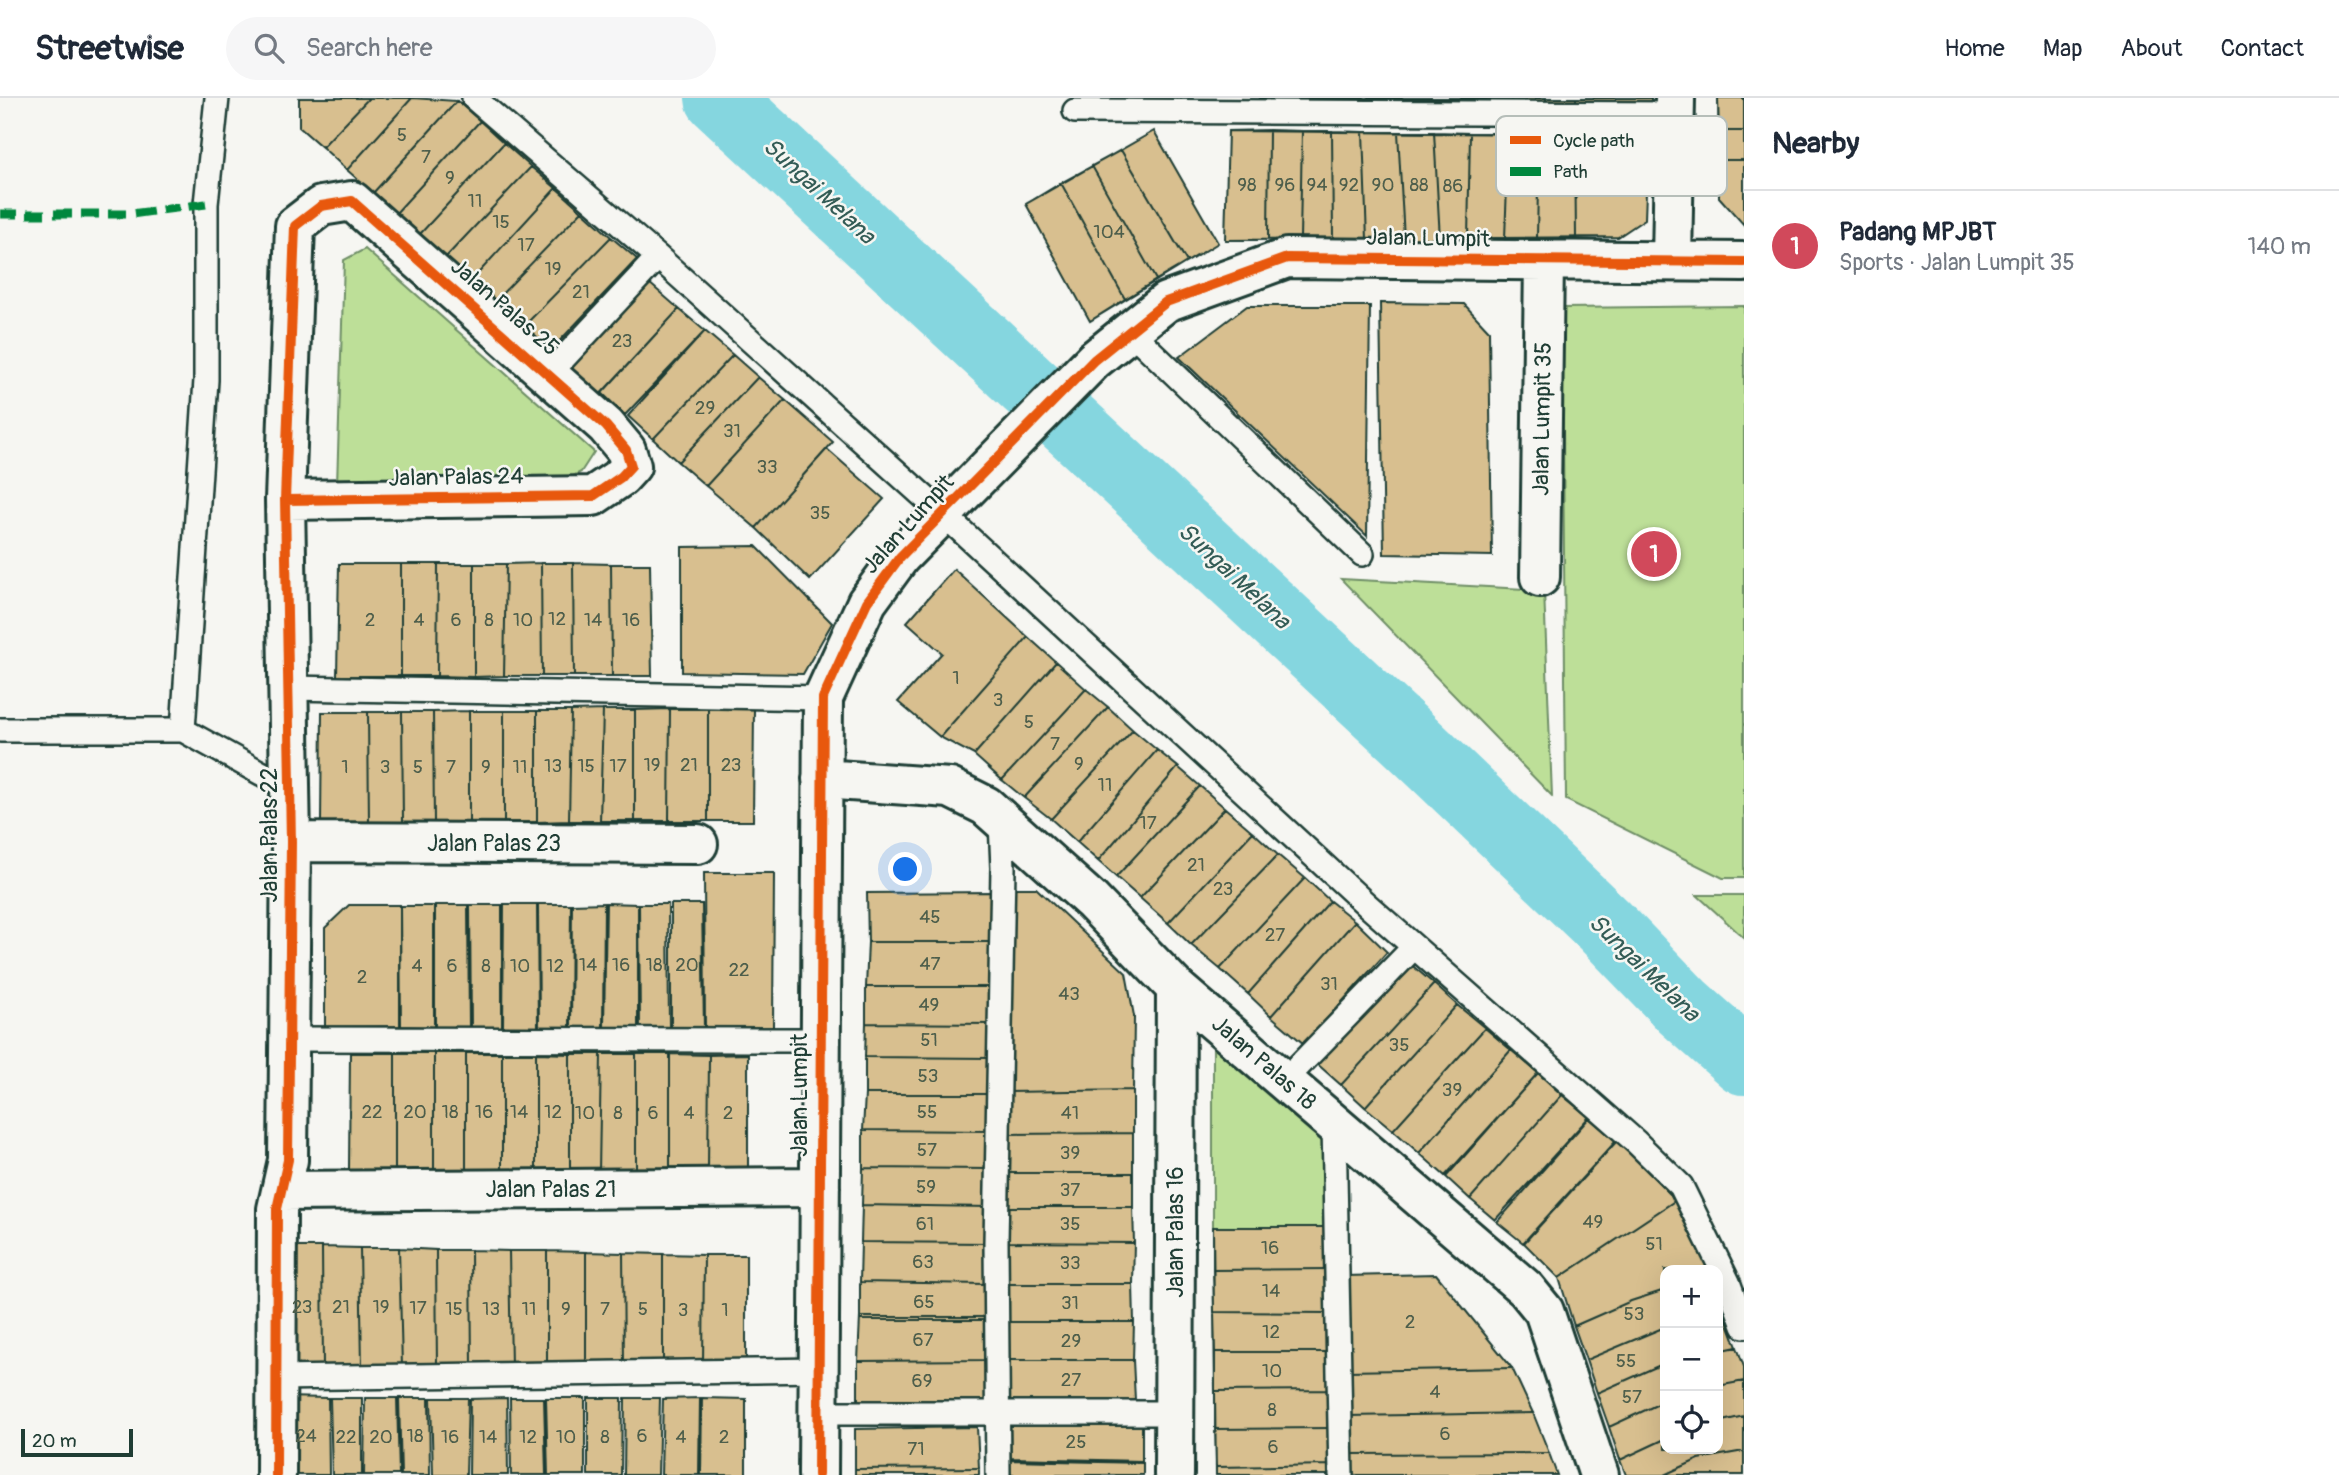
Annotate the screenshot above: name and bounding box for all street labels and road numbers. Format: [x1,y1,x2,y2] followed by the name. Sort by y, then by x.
[1366,222,1491,254] street label: Jalan Lumpit
[445,252,565,362] street label: Jalan Palas 25
[1526,342,1558,496] street label: Jalan Lumpit 35
[388,461,524,493] street label: Jalan Palas 24
[856,468,961,580] street label: Jalan Lumpit
[255,768,284,902] street label: Jalan Palas 22
[427,829,561,858] street label: Jalan Palas 23
[1206,1010,1322,1116] street label: Jalan Palas 18
[785,1032,814,1157] street label: Jalan Lumpit
[1161,1166,1190,1298] street label: Jalan Palas 16
[486,1175,616,1204] street label: Jalan Palas 21

